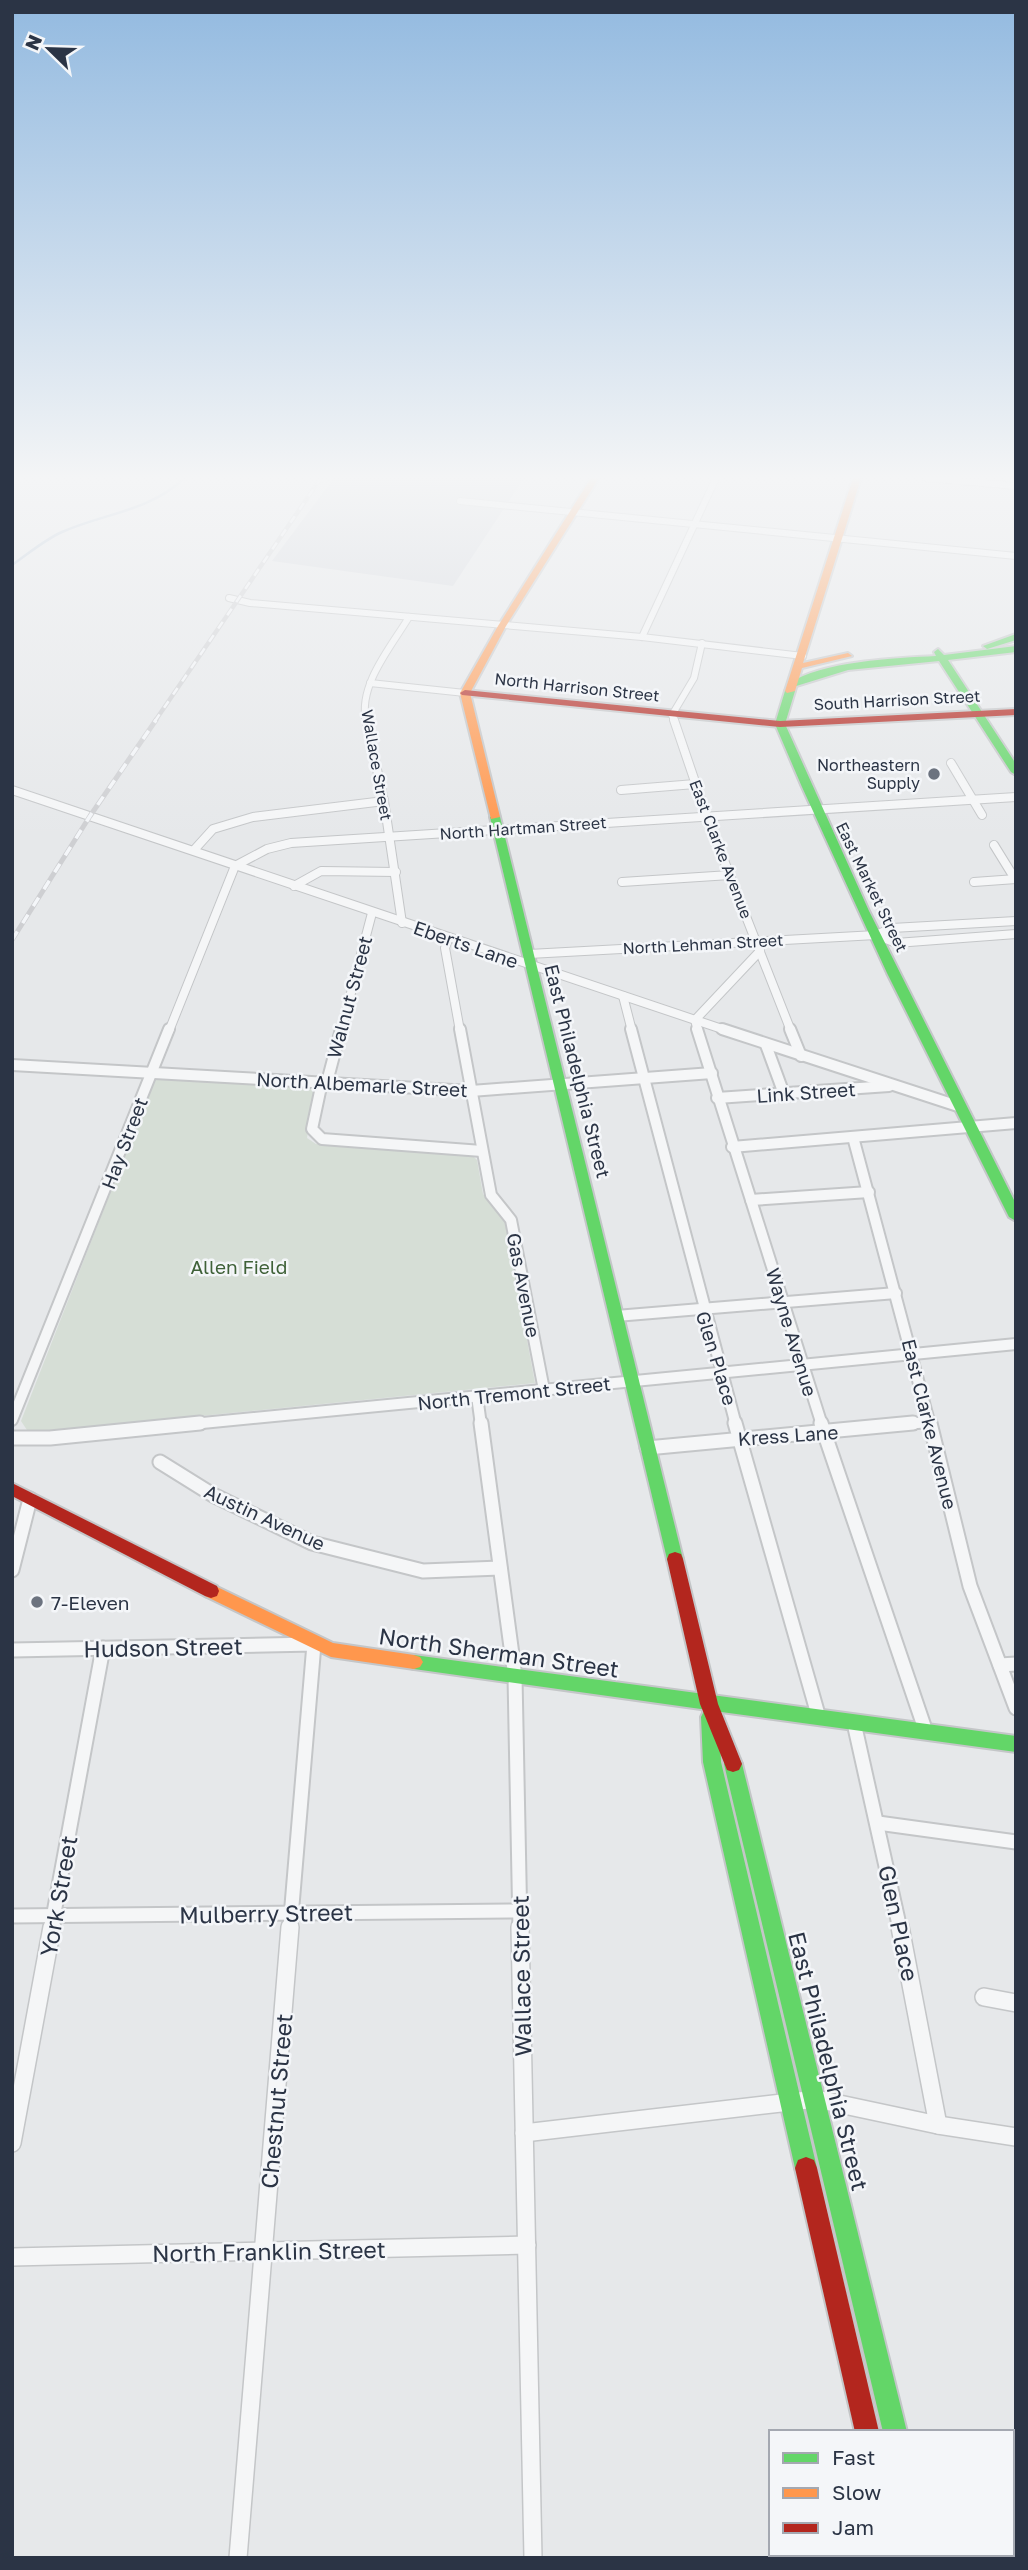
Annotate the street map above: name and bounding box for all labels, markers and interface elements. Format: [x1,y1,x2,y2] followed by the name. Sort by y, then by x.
[14,14,84,84] north arrow
[19,31,46,53] text: N
[494,668,660,706] street label: North Harrison Street
[813,686,981,714] street label: South Harrison Street
[357,708,397,822] street label: Wallace Street
[817,755,920,793] place label: Northeastern Supply
[926,766,942,782] marker: Northeastern Supply
[685,777,757,921] street label: East Clarke Avenue
[439,812,607,844] street label: North Hartman Street
[832,819,912,955] street label: East Market Street
[411,915,521,973] street label: Eberts Lane
[622,930,784,958] street label: North Lehman Street
[322,933,376,1061] street label: Walnut Street
[540,962,616,1180] street label: East Philadelphia Street
[256,1067,468,1101] street label: North Albemarle Street
[756,1077,856,1107] street label: Link Street
[96,1094,152,1192] street label: Hay Street
[503,1231,545,1339] street label: Gas Avenue
[191,1255,287,1278] park label: Allen Field
[762,1265,822,1399] street label: Wayne Avenue
[692,1308,742,1408] street label: Glen Place
[898,1336,962,1512] street label: East Clarke Avenue
[416,1371,612,1415] street label: North Tremont Street
[737,1420,839,1450] street label: Kress Lane
[201,1479,329,1555] street label: Austin Avenue
[51,1591,129,1614] place label: 7-Eleven
[29,1594,45,1610] marker: 7-Eleven
[377,1621,621,1683] street label: North Sherman Street
[83,1632,243,1662] street label: Hudson Street
[34,1833,82,1959] street label: York Street
[873,1862,925,1984] street label: Glen Place
[506,1895,536,2057] street label: Wallace Street
[179,1897,353,1929] street label: Mulberry Street
[783,1929,875,2193] street label: East Philadelphia Street
[254,2012,298,2190] street label: Chestnut Street
[152,2235,386,2267] street label: North Franklin Street
[769,2430,1014,2556] legend
[832,2444,875,2470] text: Fast
[832,2479,881,2505] text: Slow
[832,2514,874,2540] text: Jam

